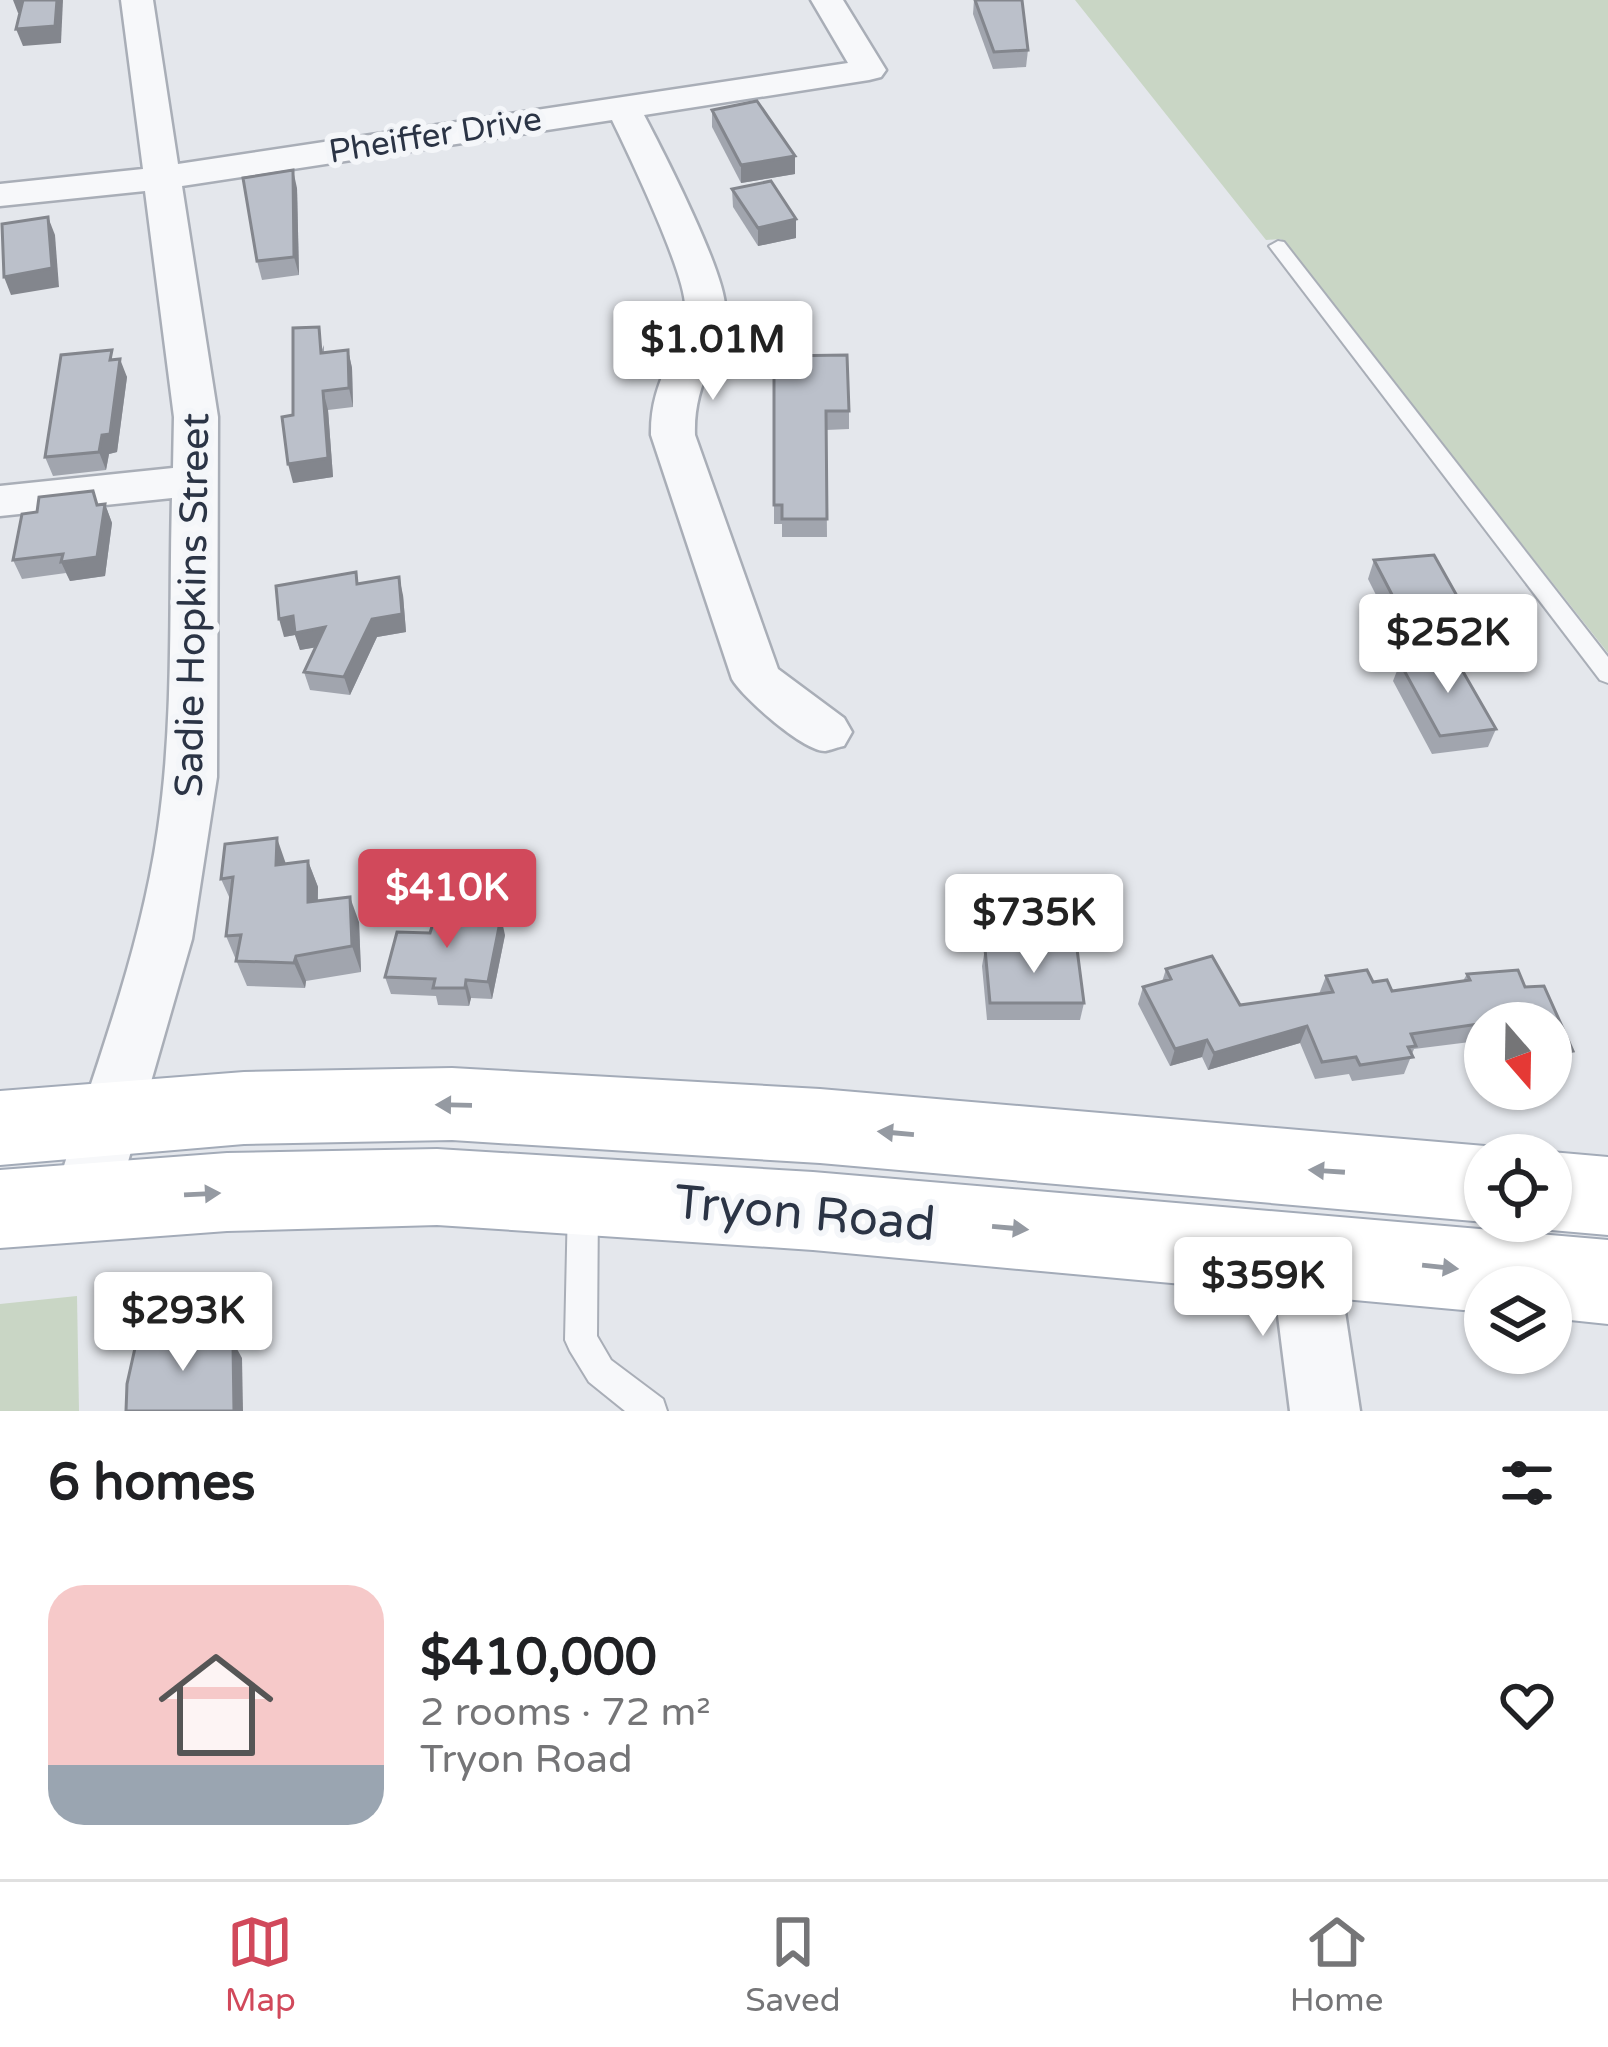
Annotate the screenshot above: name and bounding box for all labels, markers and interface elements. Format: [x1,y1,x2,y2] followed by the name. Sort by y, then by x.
[326,99,544,172] street label: Pheiffer Drive
[615,301,811,403] pin: $1.01M
[640,316,786,363] text: $1.01M
[166,412,219,798] street label: Sadie Hopkins Street
[1364,594,1532,696] pin: $252K
[1386,609,1510,656] text: $252K
[363,849,531,951] pin: $410K
[385,864,509,911] text: $410K
[950,874,1118,976] pin: $735K
[972,889,1096,936] text: $735K
[1464,1002,1572,1110] north arrow
[1464,1002,1572,1374] map controls
[434,1095,472,1115] one-way arrow
[877,1123,914,1142] one-way arrow
[1464,1134,1572,1242] button: locate
[1307,1162,1345,1181] one-way arrow
[672,1174,938,1254] street label: Tryon Road
[184,1184,222,1203] one-way arrow
[992,1219,1029,1238] one-way arrow
[1179,1237,1347,1339] pin: $359K
[1201,1252,1325,1299] text: $359K
[1422,1257,1459,1276] one-way arrow
[1464,1266,1572,1374] button: layers
[99,1272,267,1374] pin: $293K
[121,1287,245,1334] text: $293K
[1494,1450,1560,1516] icon: filters
[48,1452,256,1514] text: 6 homes
[420,1627,657,1689] text: $410,000
[144,1633,288,1777] icon: home
[1494,1672,1560,1738] icon: heart
[420,1689,711,1736] text: 2 rooms · 72 m²
[420,1736,633,1783] text: Tryon Road
[225,1909,296,2020] tab: Map
[745,1909,841,2020] tab: Saved
[1290,1909,1383,2020] tab: Home

